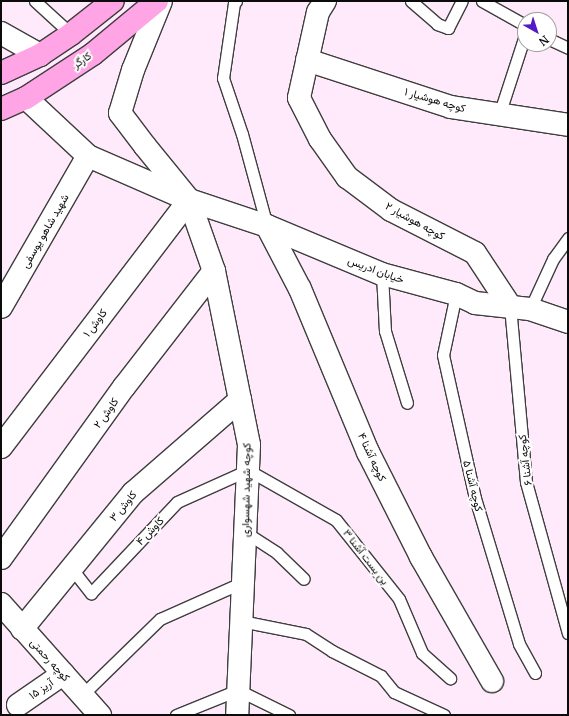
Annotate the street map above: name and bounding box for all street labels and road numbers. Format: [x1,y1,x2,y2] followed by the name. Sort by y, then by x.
[70,49,94,71] street label: کارگر
[403,85,467,115] street label: کوچه هوشیار ۱
[18,192,72,270] street label: شهید شاهو یوسفی
[383,199,447,243] street label: کوچه هوشیار ۲
[346,254,406,286] street label: خیابان ادریس
[80,306,110,340] street label: کاوش ۱
[91,395,121,431] street label: کاوش ۲
[355,431,389,483] street label: کوچه آشنا ۴
[515,434,535,486] street label: کوچه آشنا ۶
[239,443,253,537] street label: کوچه شهید شهسواری
[460,459,486,513] street label: کوچه آشنا ۵
[107,488,139,524] street label: کاوش ۳
[133,514,167,548] street label: کاوش ۴
[340,527,392,587] street label: بن بست آشنا ۳
[27,636,73,684] street label: کوچه رحمتی
[26,676,56,702] street label: آریز ۱۵

